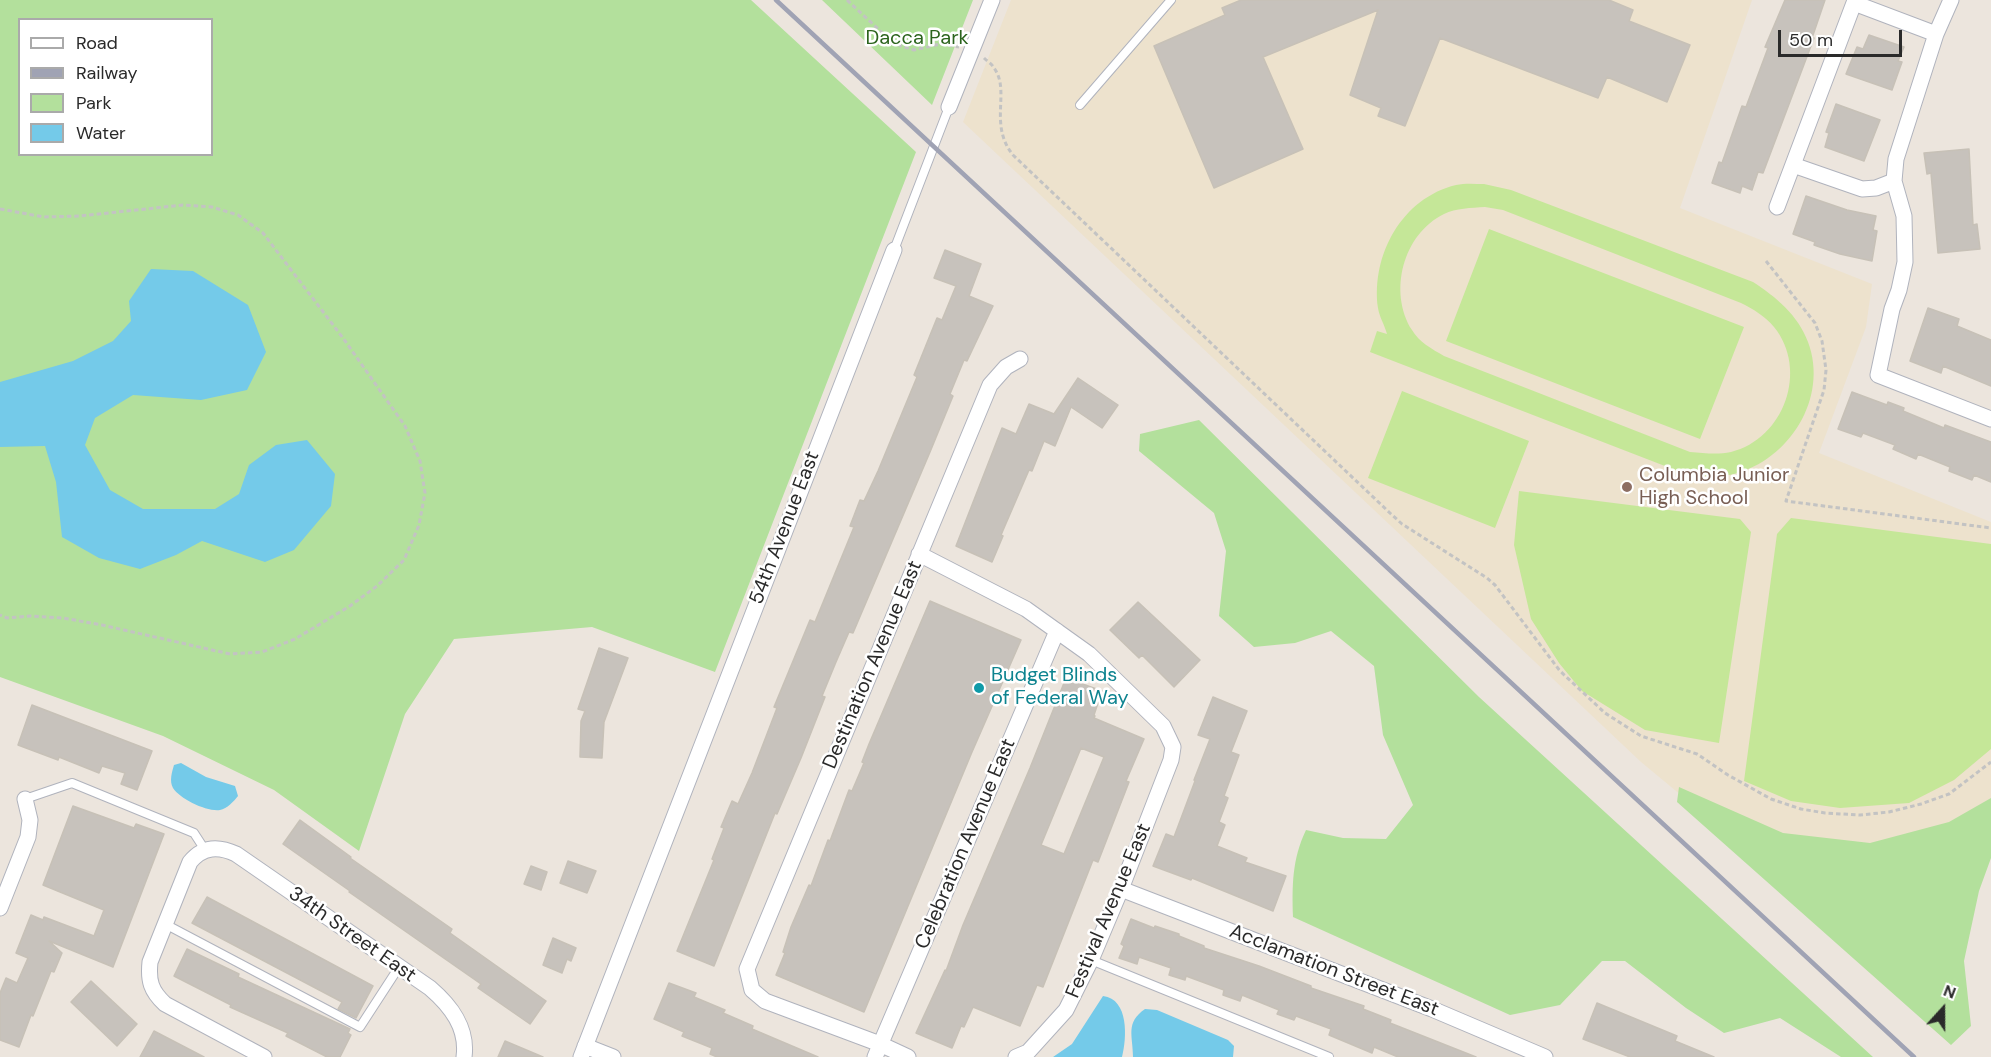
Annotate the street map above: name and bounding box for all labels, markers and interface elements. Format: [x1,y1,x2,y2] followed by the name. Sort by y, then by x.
[18,18,213,156] legend
[1781,18,1906,56] scale bar
[865,27,969,51] park label: Dacca Park
[1789,28,1833,52] text: 50 m
[76,31,118,55] text: Road
[76,61,138,85] text: Railway
[76,91,112,115] text: Park
[76,121,126,145] text: Water
[745,448,825,608] street label: 54th Avenue East
[1639,464,1789,511] place label: Columbia Junior High School
[1620,480,1634,494] marker: Columbia Junior High School
[818,557,928,773] street label: Destination Avenue East
[991,664,1129,711] place label: Budget Blinds of Federal Way
[972,681,986,695] marker: Budget Blinds of Federal Way
[911,735,1021,953] street label: Celebration Avenue East
[1061,820,1157,1002] street label: Festival Avenue East
[284,882,420,988] street label: 34th Street East
[1226,920,1442,1022] street label: Acclamation Street East
[1913,979,1973,1039] north arrow
[1940,980,1959,1004] text: N

